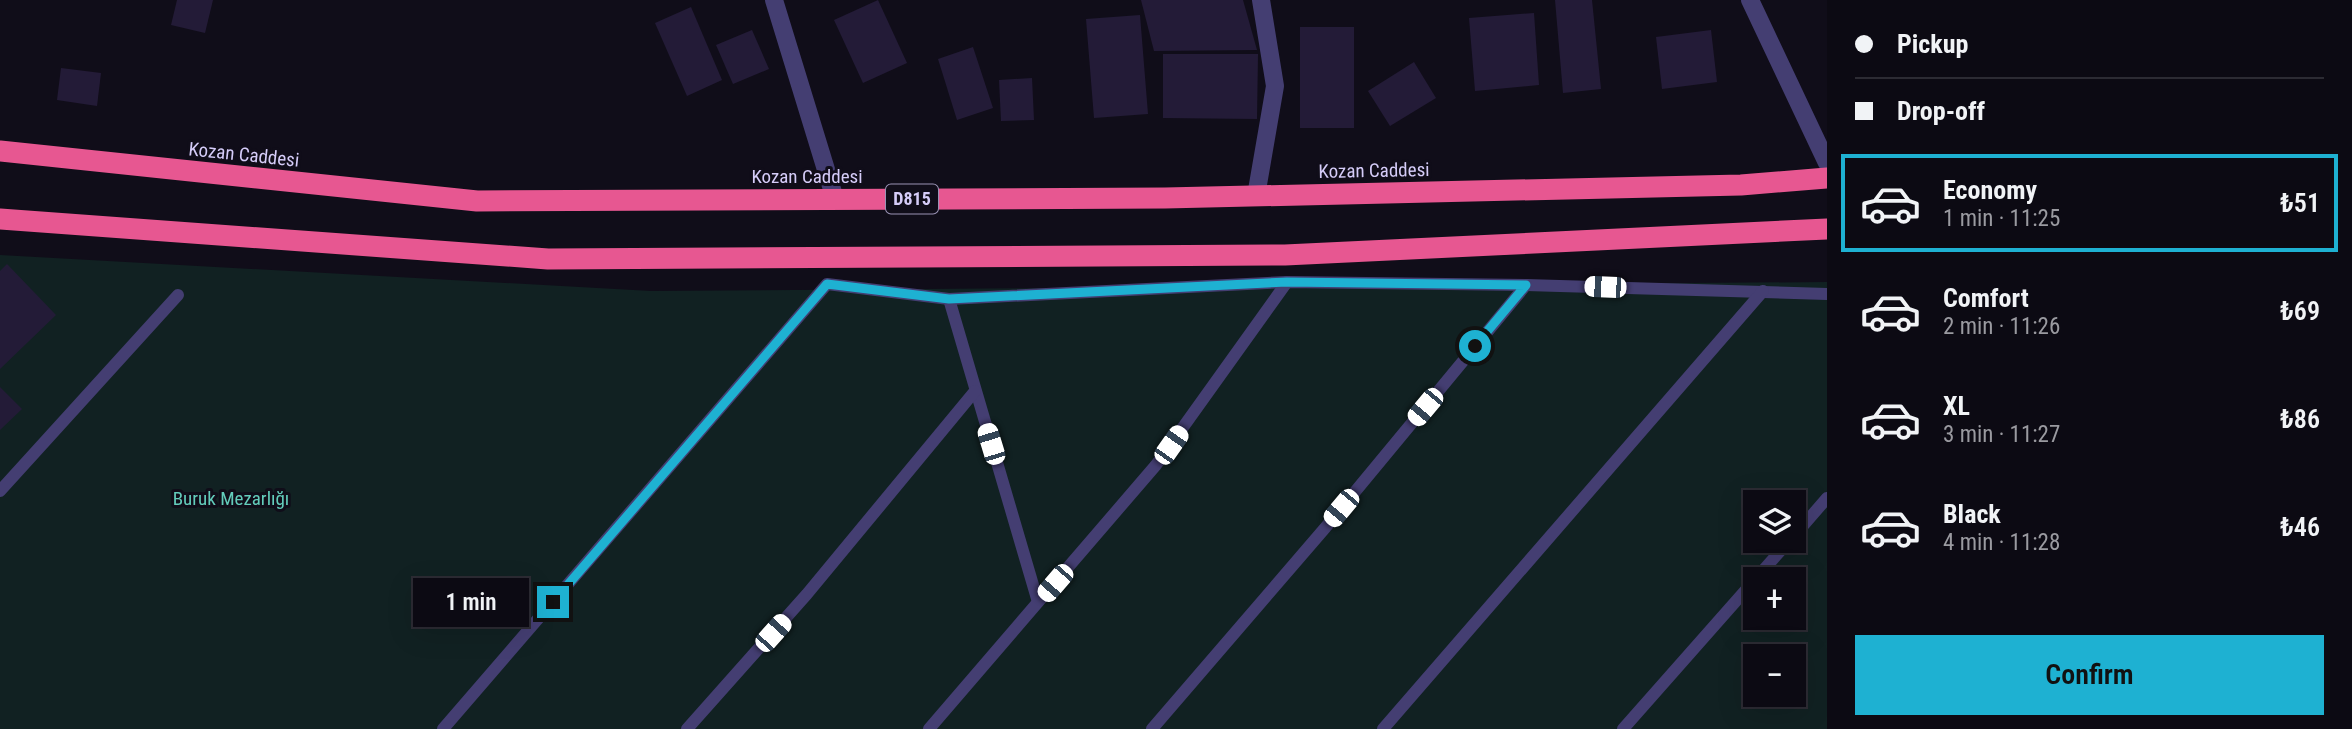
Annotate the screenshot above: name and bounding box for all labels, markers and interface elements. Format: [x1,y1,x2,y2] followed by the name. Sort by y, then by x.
[1897,29,1968,59] text: Pickup
[1897,96,1985,126] text: Drop-off
[187,137,300,172] street label: Kozan Caddesi
[1318,158,1430,183] street label: Kozan Caddesi
[751,165,863,188] street label: Kozan Caddesi
[1859,172,1922,235] icon: car
[1943,175,2037,205] text: Economy
[886,184,938,214] road number: D815
[2280,188,2320,218] text: ₺51
[1943,205,2060,232] text: 1 min · 11:25
[1584,276,1627,298] car
[1859,280,1922,343] icon: car
[1943,283,2029,313] text: Comfort
[2280,296,2320,326] text: ₺69
[1943,313,2060,340] text: 2 min · 11:26
[1459,330,1491,362] route start
[1404,384,1447,430] car
[1859,388,1922,451] icon: car
[1943,391,1970,421] text: XL
[2280,404,2320,434] text: ₺86
[975,421,1008,467] car
[1943,421,2060,448] text: 3 min · 11:27
[1151,422,1192,468] car
[1320,485,1363,531] car
[173,487,289,510] park label: Buruk Mezarlığı
[1743,490,1806,707] map controls
[1743,490,1806,553] button: layers
[1859,496,1922,559] icon: car
[1943,499,2001,529] text: Black
[2280,512,2320,542] text: ₺46
[1943,529,2060,556] text: 4 min · 11:28
[1034,560,1077,606] car
[1743,567,1806,630] button: +
[413,578,528,626] callout: 1 min
[537,586,569,618] route end
[446,589,496,616] text: 1 min
[752,610,795,656] car
[1855,635,2324,715] button: Confirm
[1743,644,1806,707] button: −

